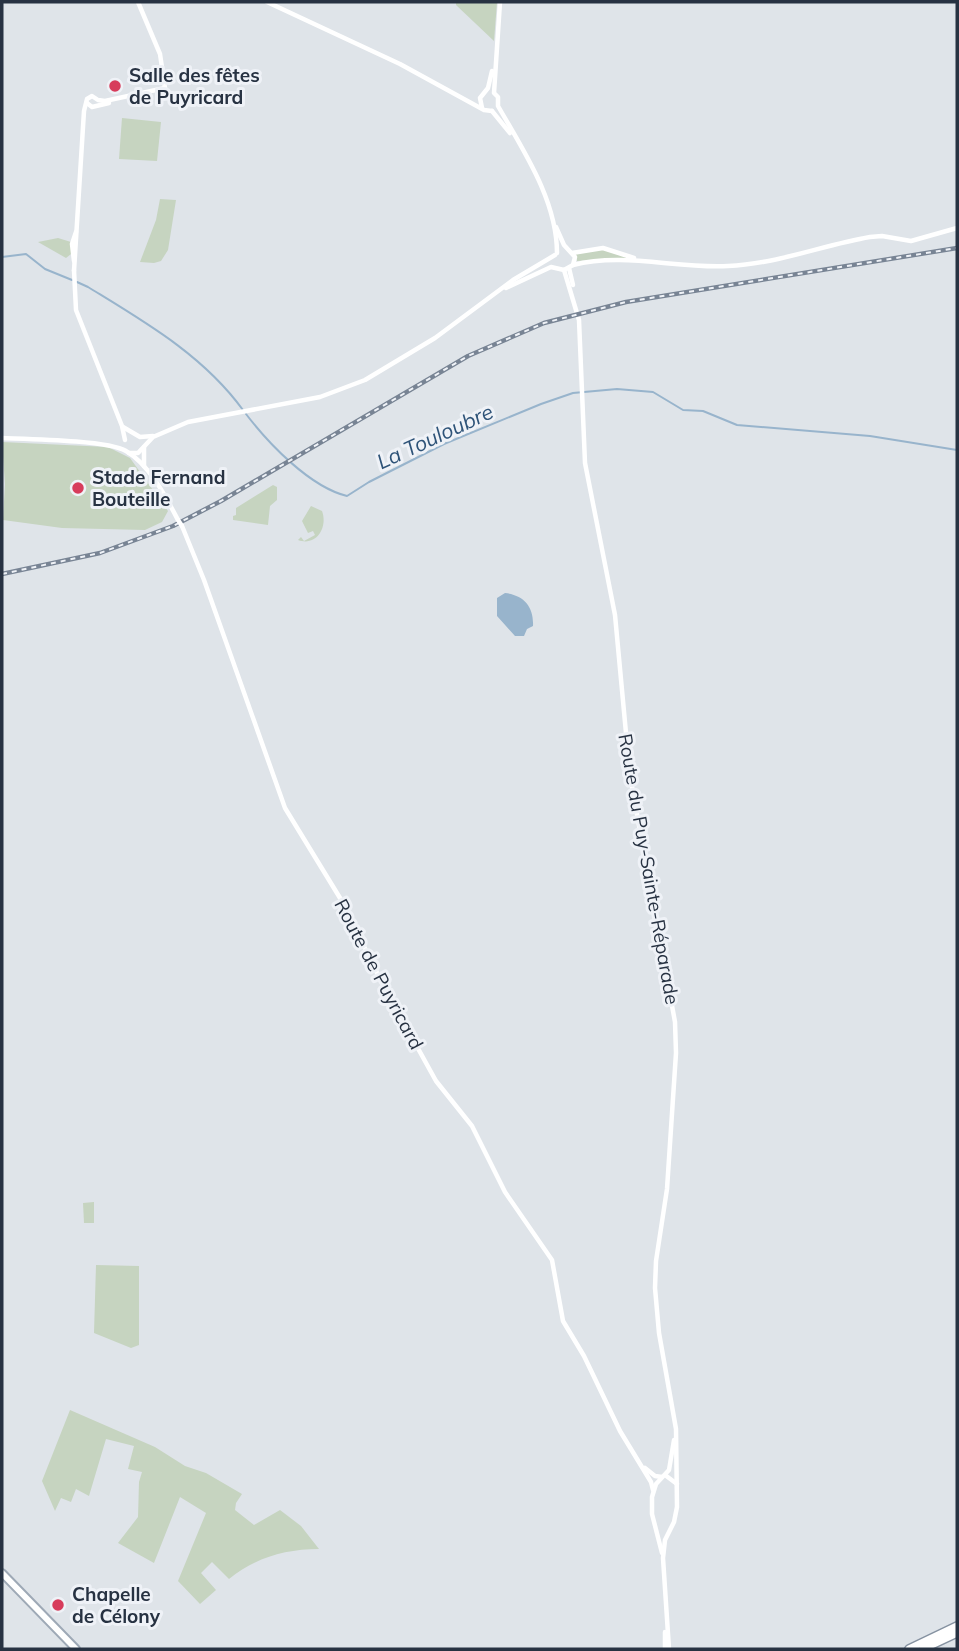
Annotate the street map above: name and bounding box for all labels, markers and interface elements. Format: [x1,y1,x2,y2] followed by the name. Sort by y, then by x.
[129,63,260,109] place label: Salle des fêtes de Puyricard
[107,78,123,94] marker: Salle des fêtes de Puyricard
[372,398,497,474] water label: La Touloubre
[92,465,225,511] place label: Stade Fernand Bouteille
[70,480,86,496] marker: Stade Fernand Bouteille
[613,732,685,1006] street label: Route du Puy-Sainte-Réparade
[329,895,429,1053] street label: Route de Puyricard
[72,1582,161,1628] place label: Chapelle de Célony
[50,1597,66,1613] marker: Chapelle de Célony

